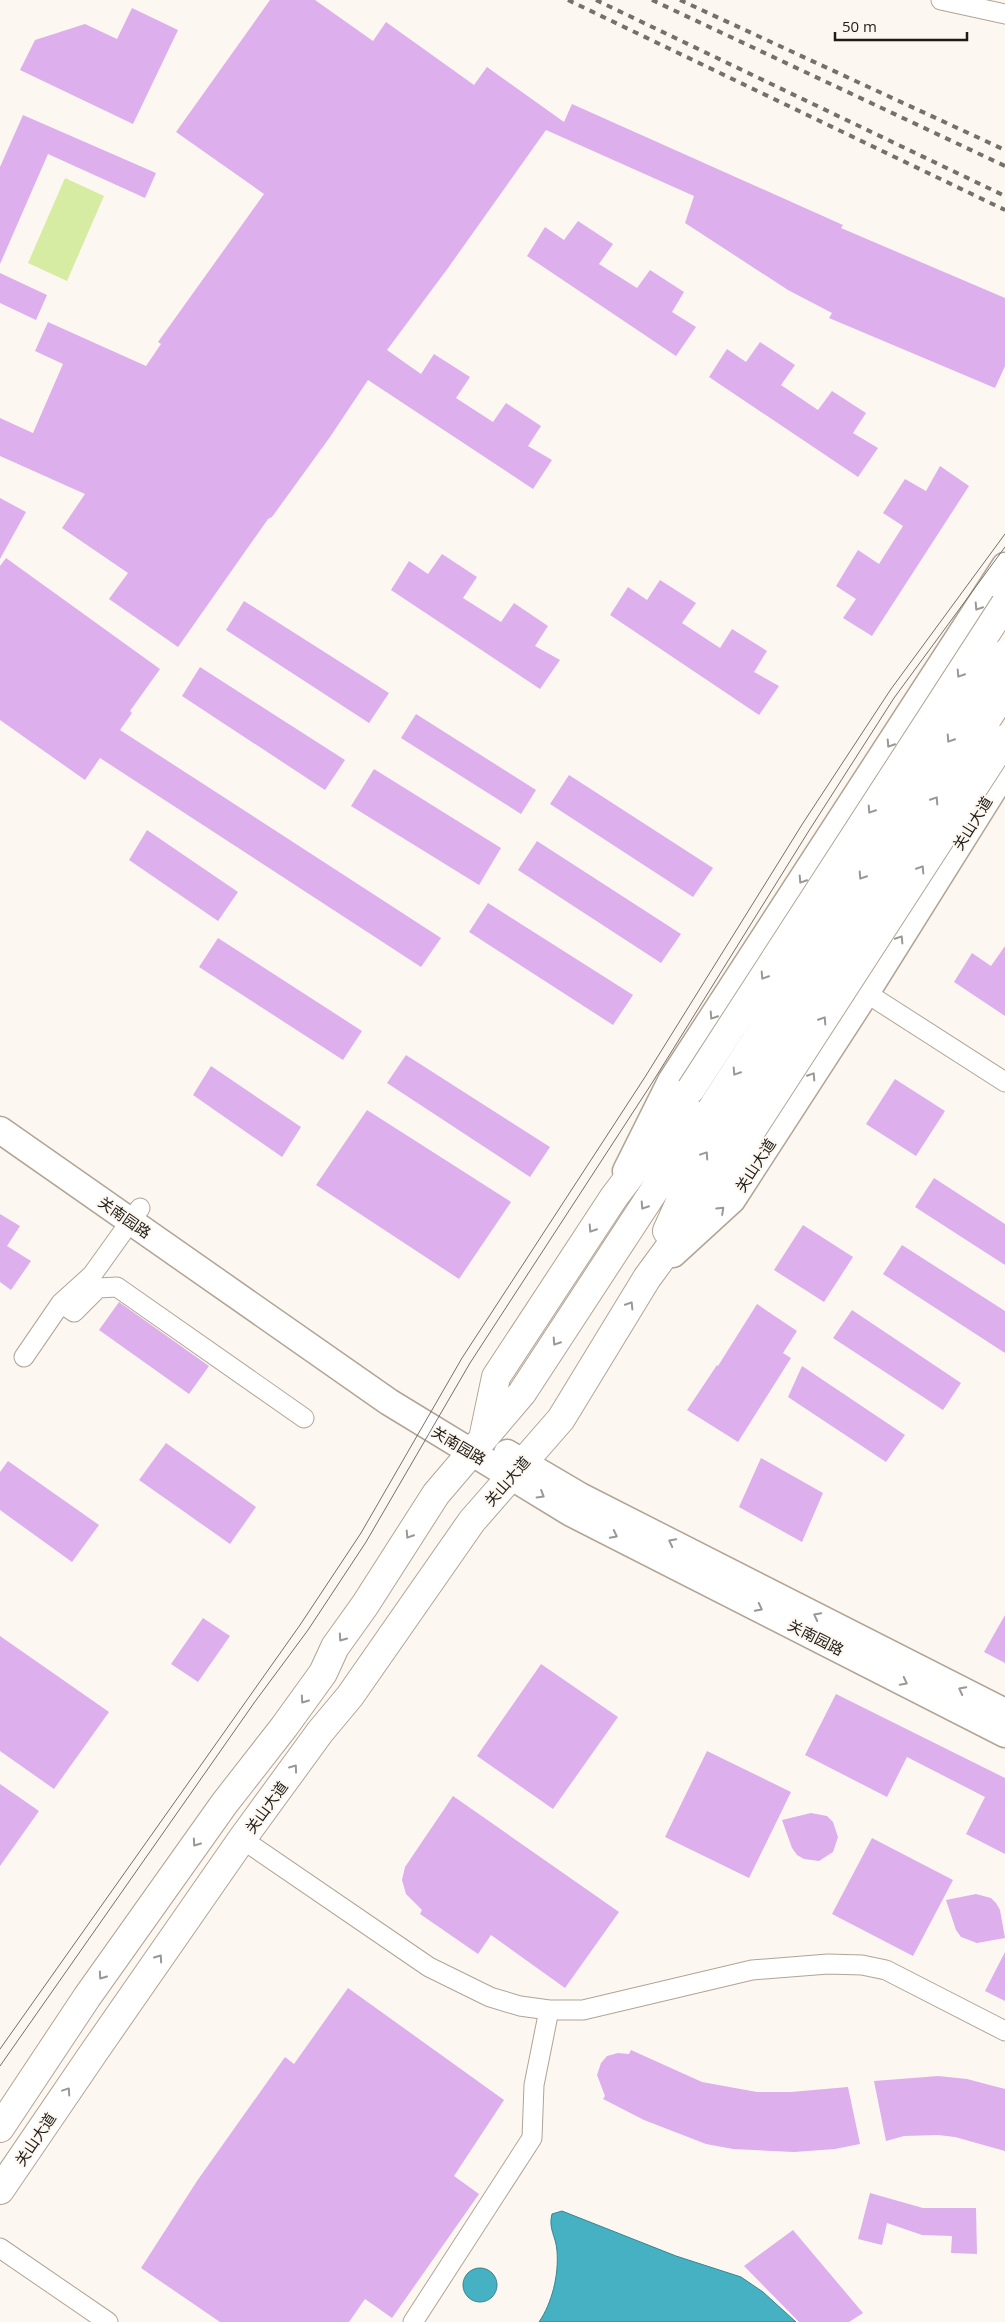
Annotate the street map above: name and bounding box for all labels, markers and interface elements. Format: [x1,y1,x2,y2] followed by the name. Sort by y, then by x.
[835,10,968,42] scale bar
[842,16,877,36] text: 50 m
[975,602,985,611] one-way arrow
[956,669,966,678] one-way arrow
[947,734,956,743] one-way arrow
[887,738,896,747] one-way arrow
[948,792,996,854] street label: 关山大道
[928,797,938,806] one-way arrow
[868,805,877,814] one-way arrow
[915,865,924,875] one-way arrow
[859,870,868,880] one-way arrow
[798,875,808,884] one-way arrow
[893,935,903,944] one-way arrow
[761,971,770,980] one-way arrow
[710,1010,719,1020] one-way arrow
[817,1016,826,1026] one-way arrow
[733,1066,742,1075] one-way arrow
[806,1072,815,1081] one-way arrow
[730,1134,780,1196] street label: 关山大道
[699,1152,708,1161] one-way arrow
[95,1192,155,1242] street label: 关南园路
[641,1201,651,1210] one-way arrow
[716,1207,725,1216] one-way arrow
[589,1224,599,1233] one-way arrow
[623,1301,633,1310] one-way arrow
[552,1337,562,1346] one-way arrow
[428,1421,490,1469] street label: 关南园路
[480,1452,534,1510] street label: 关山大道
[535,1488,544,1498] one-way arrow
[406,1529,415,1538] one-way arrow
[609,1529,618,1539] one-way arrow
[668,1538,677,1548] one-way arrow
[754,1602,763,1613] one-way arrow
[813,1612,822,1622] one-way arrow
[785,1614,847,1660] street label: 关南园路
[339,1632,348,1642] one-way arrow
[899,1676,908,1686] one-way arrow
[958,1686,967,1696] one-way arrow
[301,1694,309,1703] one-way arrow
[288,1764,297,1774] one-way arrow
[240,1777,292,1837] street label: 关山大道
[192,1838,202,1847] one-way arrow
[153,1954,162,1964] one-way arrow
[99,1970,108,1980] one-way arrow
[60,2088,70,2097] one-way arrow
[10,2109,60,2169] street label: 关山大道

